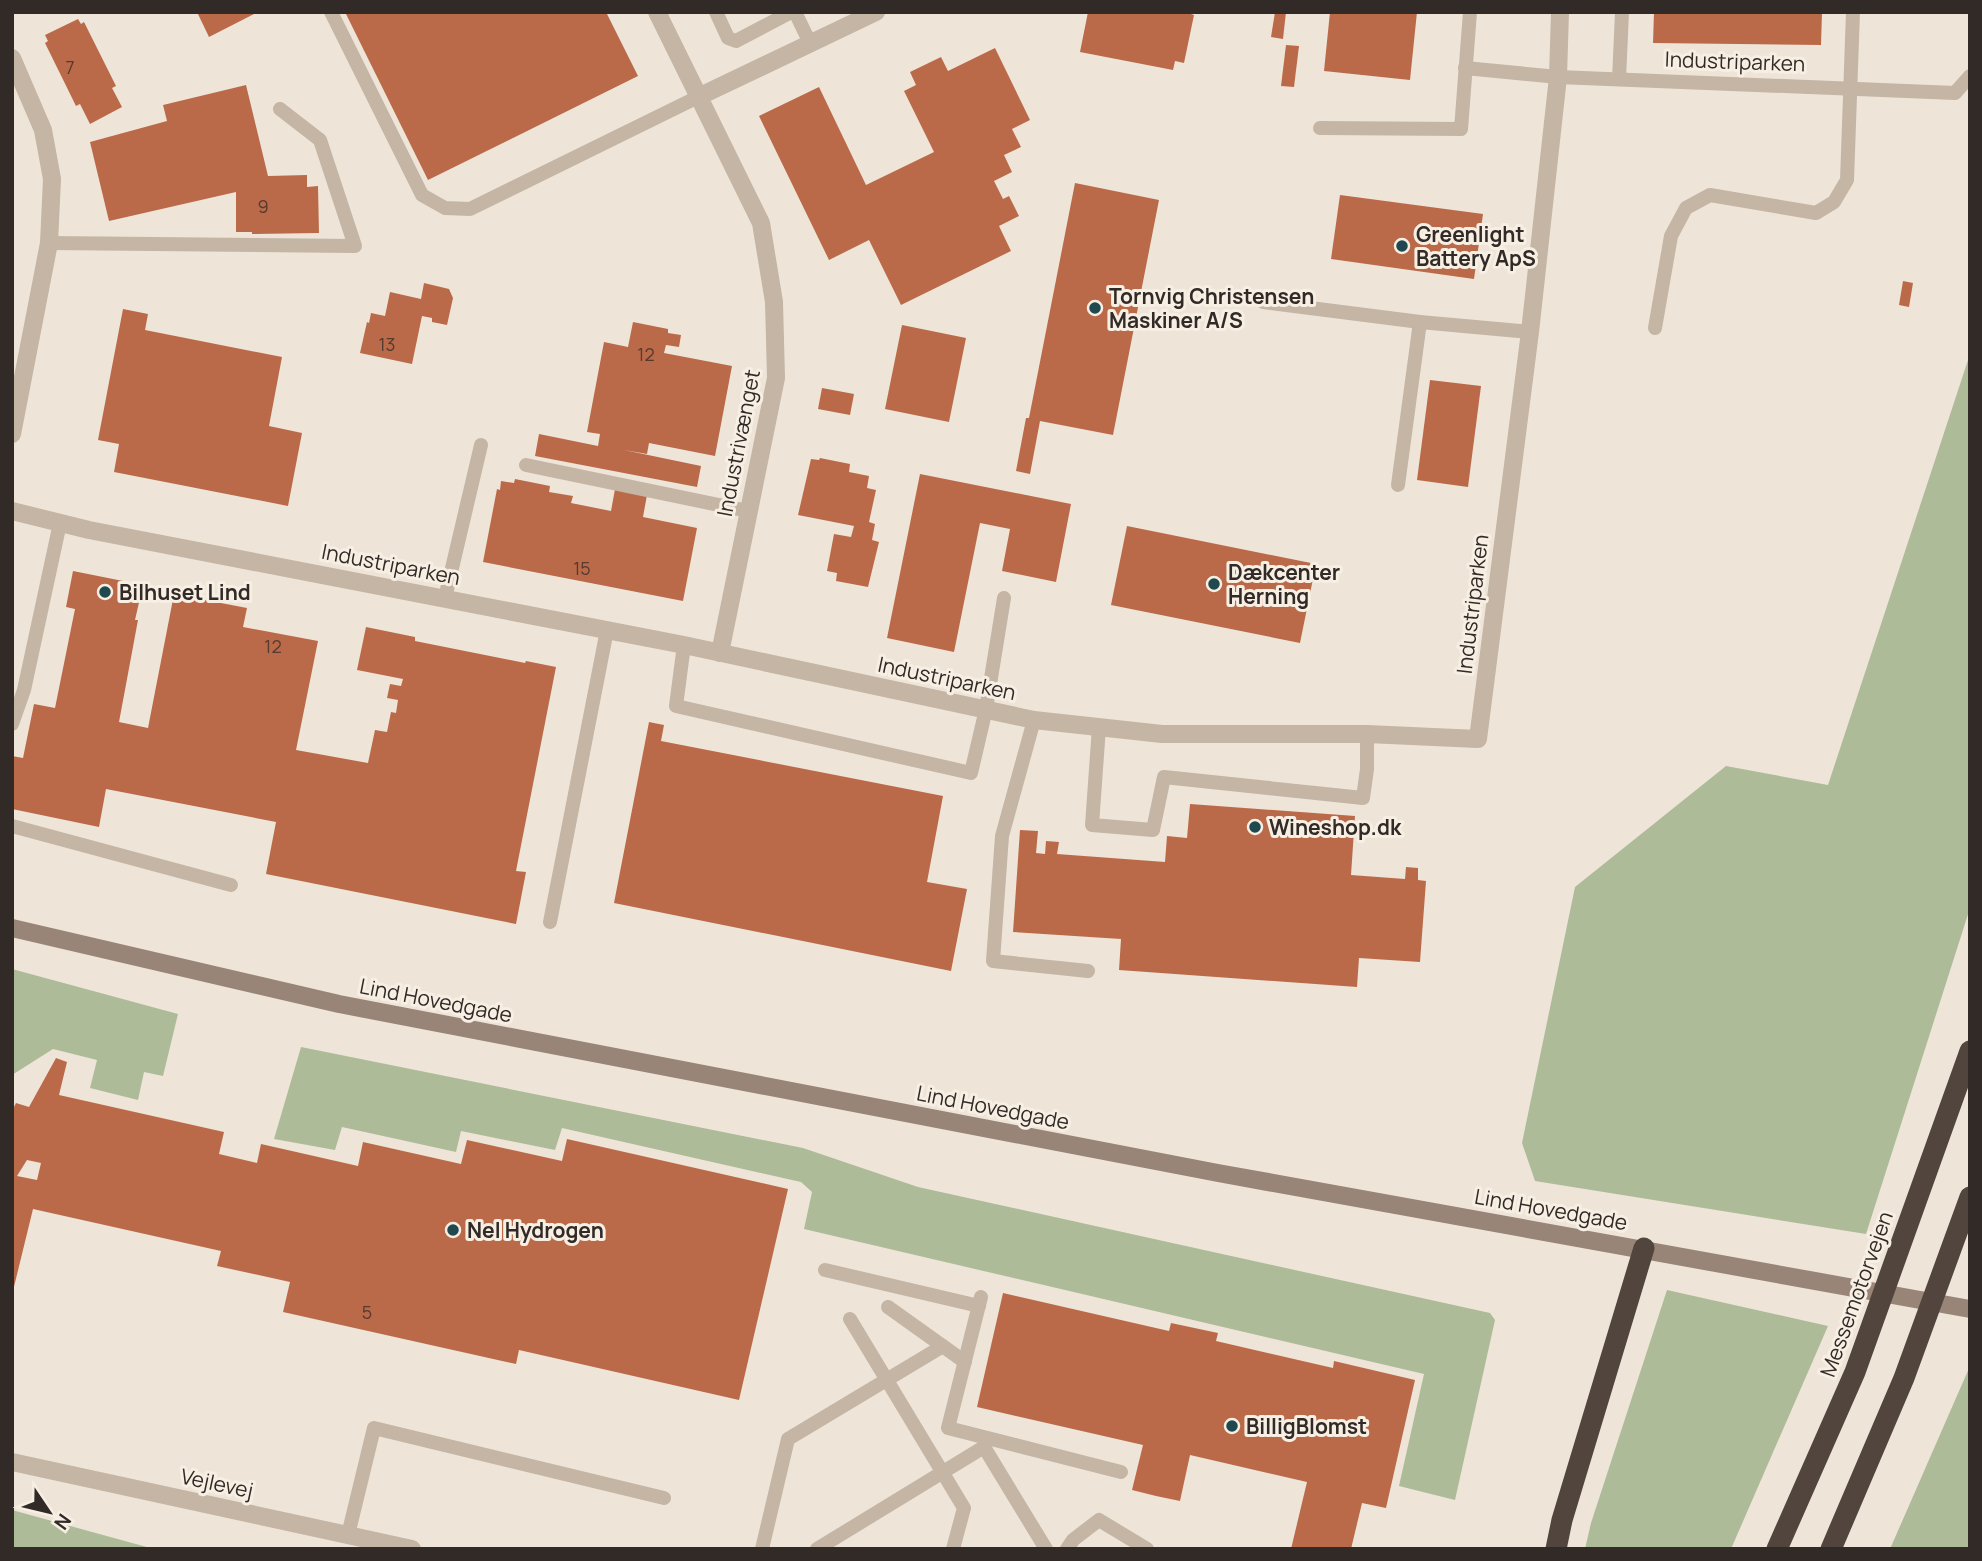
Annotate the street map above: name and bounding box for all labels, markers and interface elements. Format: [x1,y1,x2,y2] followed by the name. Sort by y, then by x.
[1664,45,1806,77] street label: Industriparken
[65,55,75,79] house number: 7
[257,194,269,218] house number: 9
[1416,220,1536,272] place label: Greenlight Battery ApS
[1394,238,1410,254] marker: Greenlight Battery ApS
[1109,282,1314,334] place label: Tornvig Christensen Maskiner A/S
[1087,300,1103,316] marker: Tornvig Christensen Maskiner A/S
[379,332,395,356] house number: 13
[637,342,655,366] house number: 12
[710,367,766,519] street label: Industrivænget
[1450,533,1494,675] street label: Industriparken
[319,537,463,591] street label: Industriparken
[573,556,591,580] house number: 15
[1228,558,1340,610] place label: Dækcenter Herning
[1206,576,1222,592] marker: Dækcenter Herning
[119,578,251,606] place label: Bilhuset Lind
[97,584,113,600] marker: Bilhuset Lind
[264,634,282,658] house number: 12
[875,650,1019,706] street label: Industriparken
[1269,813,1402,841] place label: Wineshop.dk
[1247,819,1263,835] marker: Wineshop.dk
[357,971,515,1029] street label: Lind Hovedgade
[914,1078,1072,1136] street label: Lind Hovedgade
[1472,1182,1630,1236] street label: Lind Hovedgade
[1813,1207,1899,1381] street label: Messemotorvejen
[467,1216,604,1244] place label: Nel Hydrogen
[445,1222,461,1238] marker: Nel Hydrogen
[362,1300,372,1324] house number: 5
[1246,1412,1367,1440] place label: BilligBlomst
[1224,1418,1240,1434] marker: BilligBlomst
[178,1462,256,1504] street label: Vejlevej
[14,1477,84,1547] north arrow
[48,1509,77,1535] text: N

